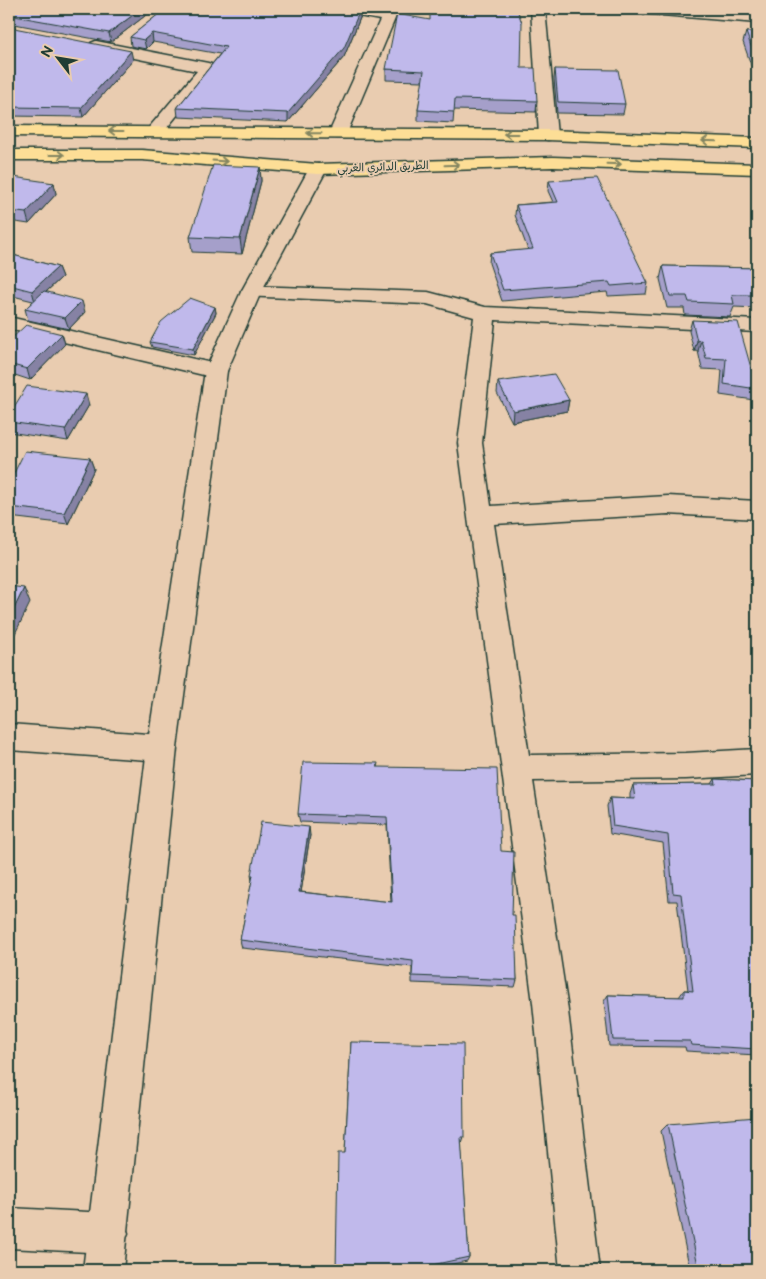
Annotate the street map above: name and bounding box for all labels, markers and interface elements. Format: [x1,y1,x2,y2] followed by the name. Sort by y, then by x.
[32,32,82,82] north arrow
[37,43,57,60] text: N
[108,126,124,136] one-way arrow
[306,128,322,138] one-way arrow
[503,129,520,139] one-way arrow
[701,136,717,145] one-way arrow
[49,150,65,160] one-way arrow
[211,157,227,166] one-way arrow
[337,159,429,179] street label: الطريق الدائري الغربي
[606,159,622,169] one-way arrow
[444,160,460,170] one-way arrow

